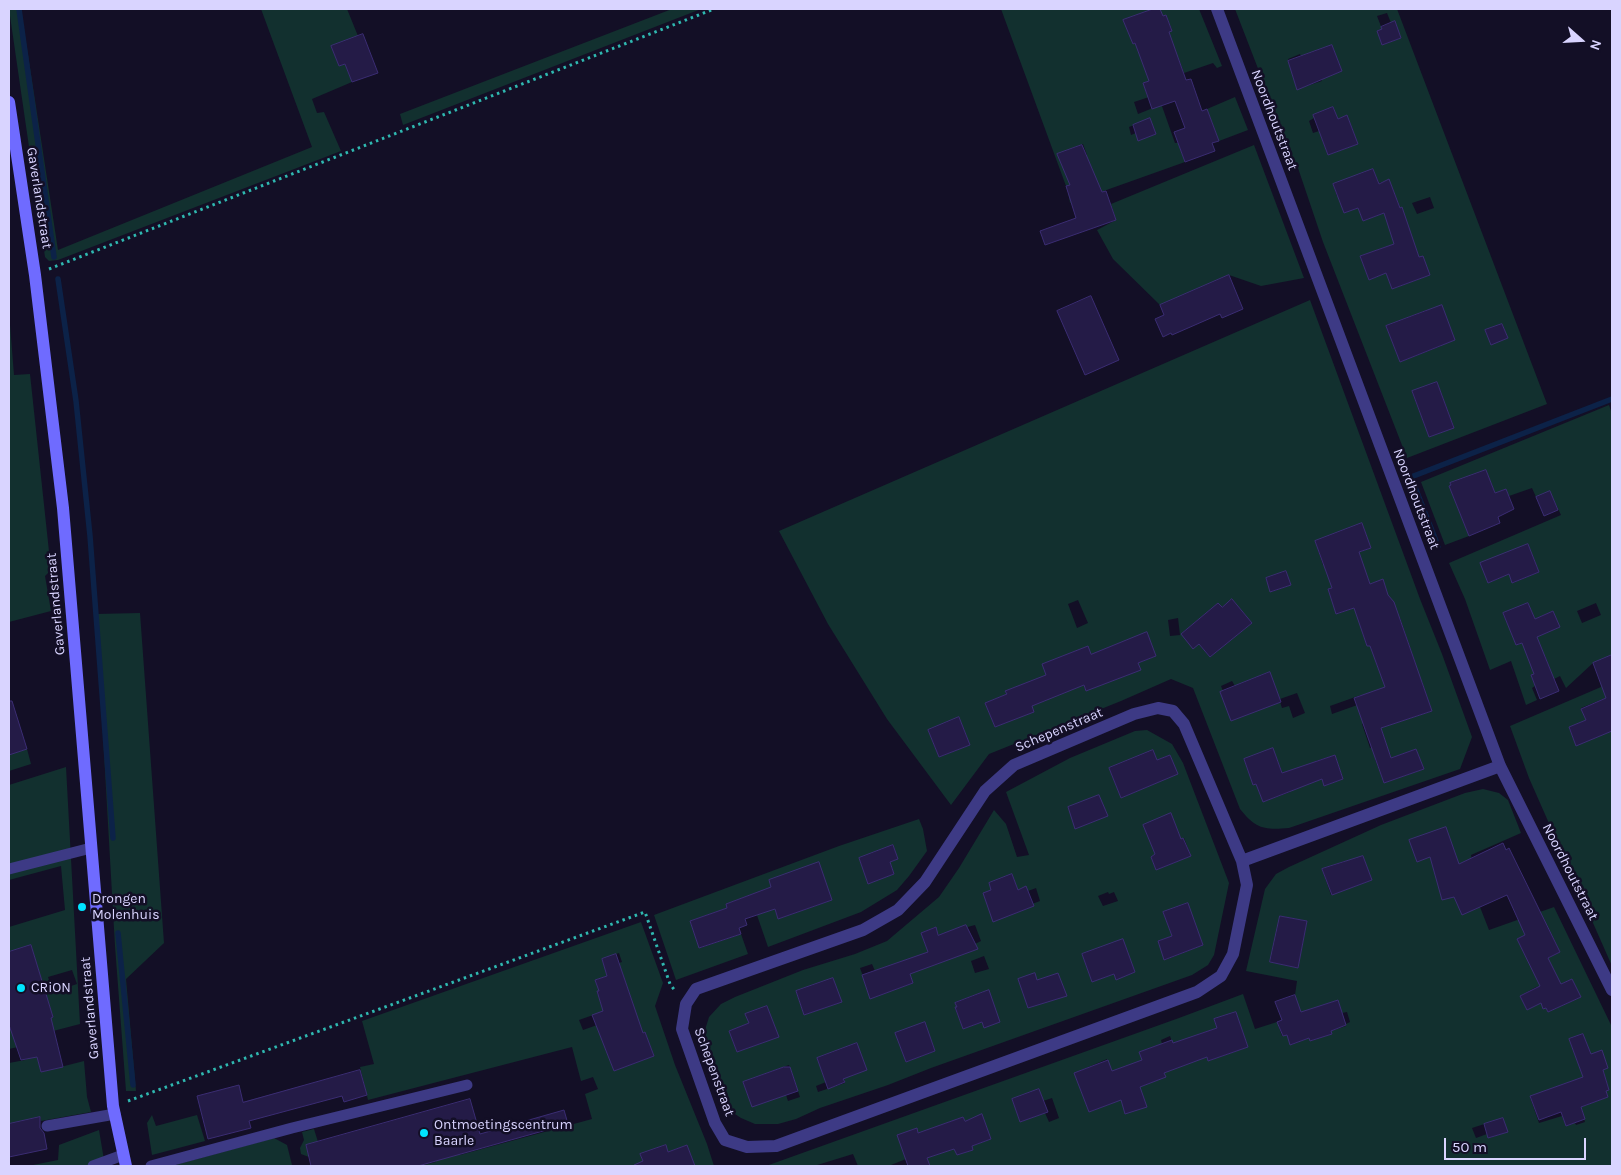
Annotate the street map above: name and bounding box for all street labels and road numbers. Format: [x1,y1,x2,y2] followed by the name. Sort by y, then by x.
[1247,67,1301,173] street label: Noordhoutstraat
[23,146,55,250] street label: Gaverlandstraat
[1389,446,1443,552] street label: Noordhoutstraat
[43,552,69,656] street label: Gaverlandstraat
[1013,704,1105,756] street label: Schepenstraat
[1538,821,1602,923] street label: Noordhoutstraat
[77,956,103,1060] street label: Gaverlandstraat
[690,1025,738,1119] street label: Schepenstraat

